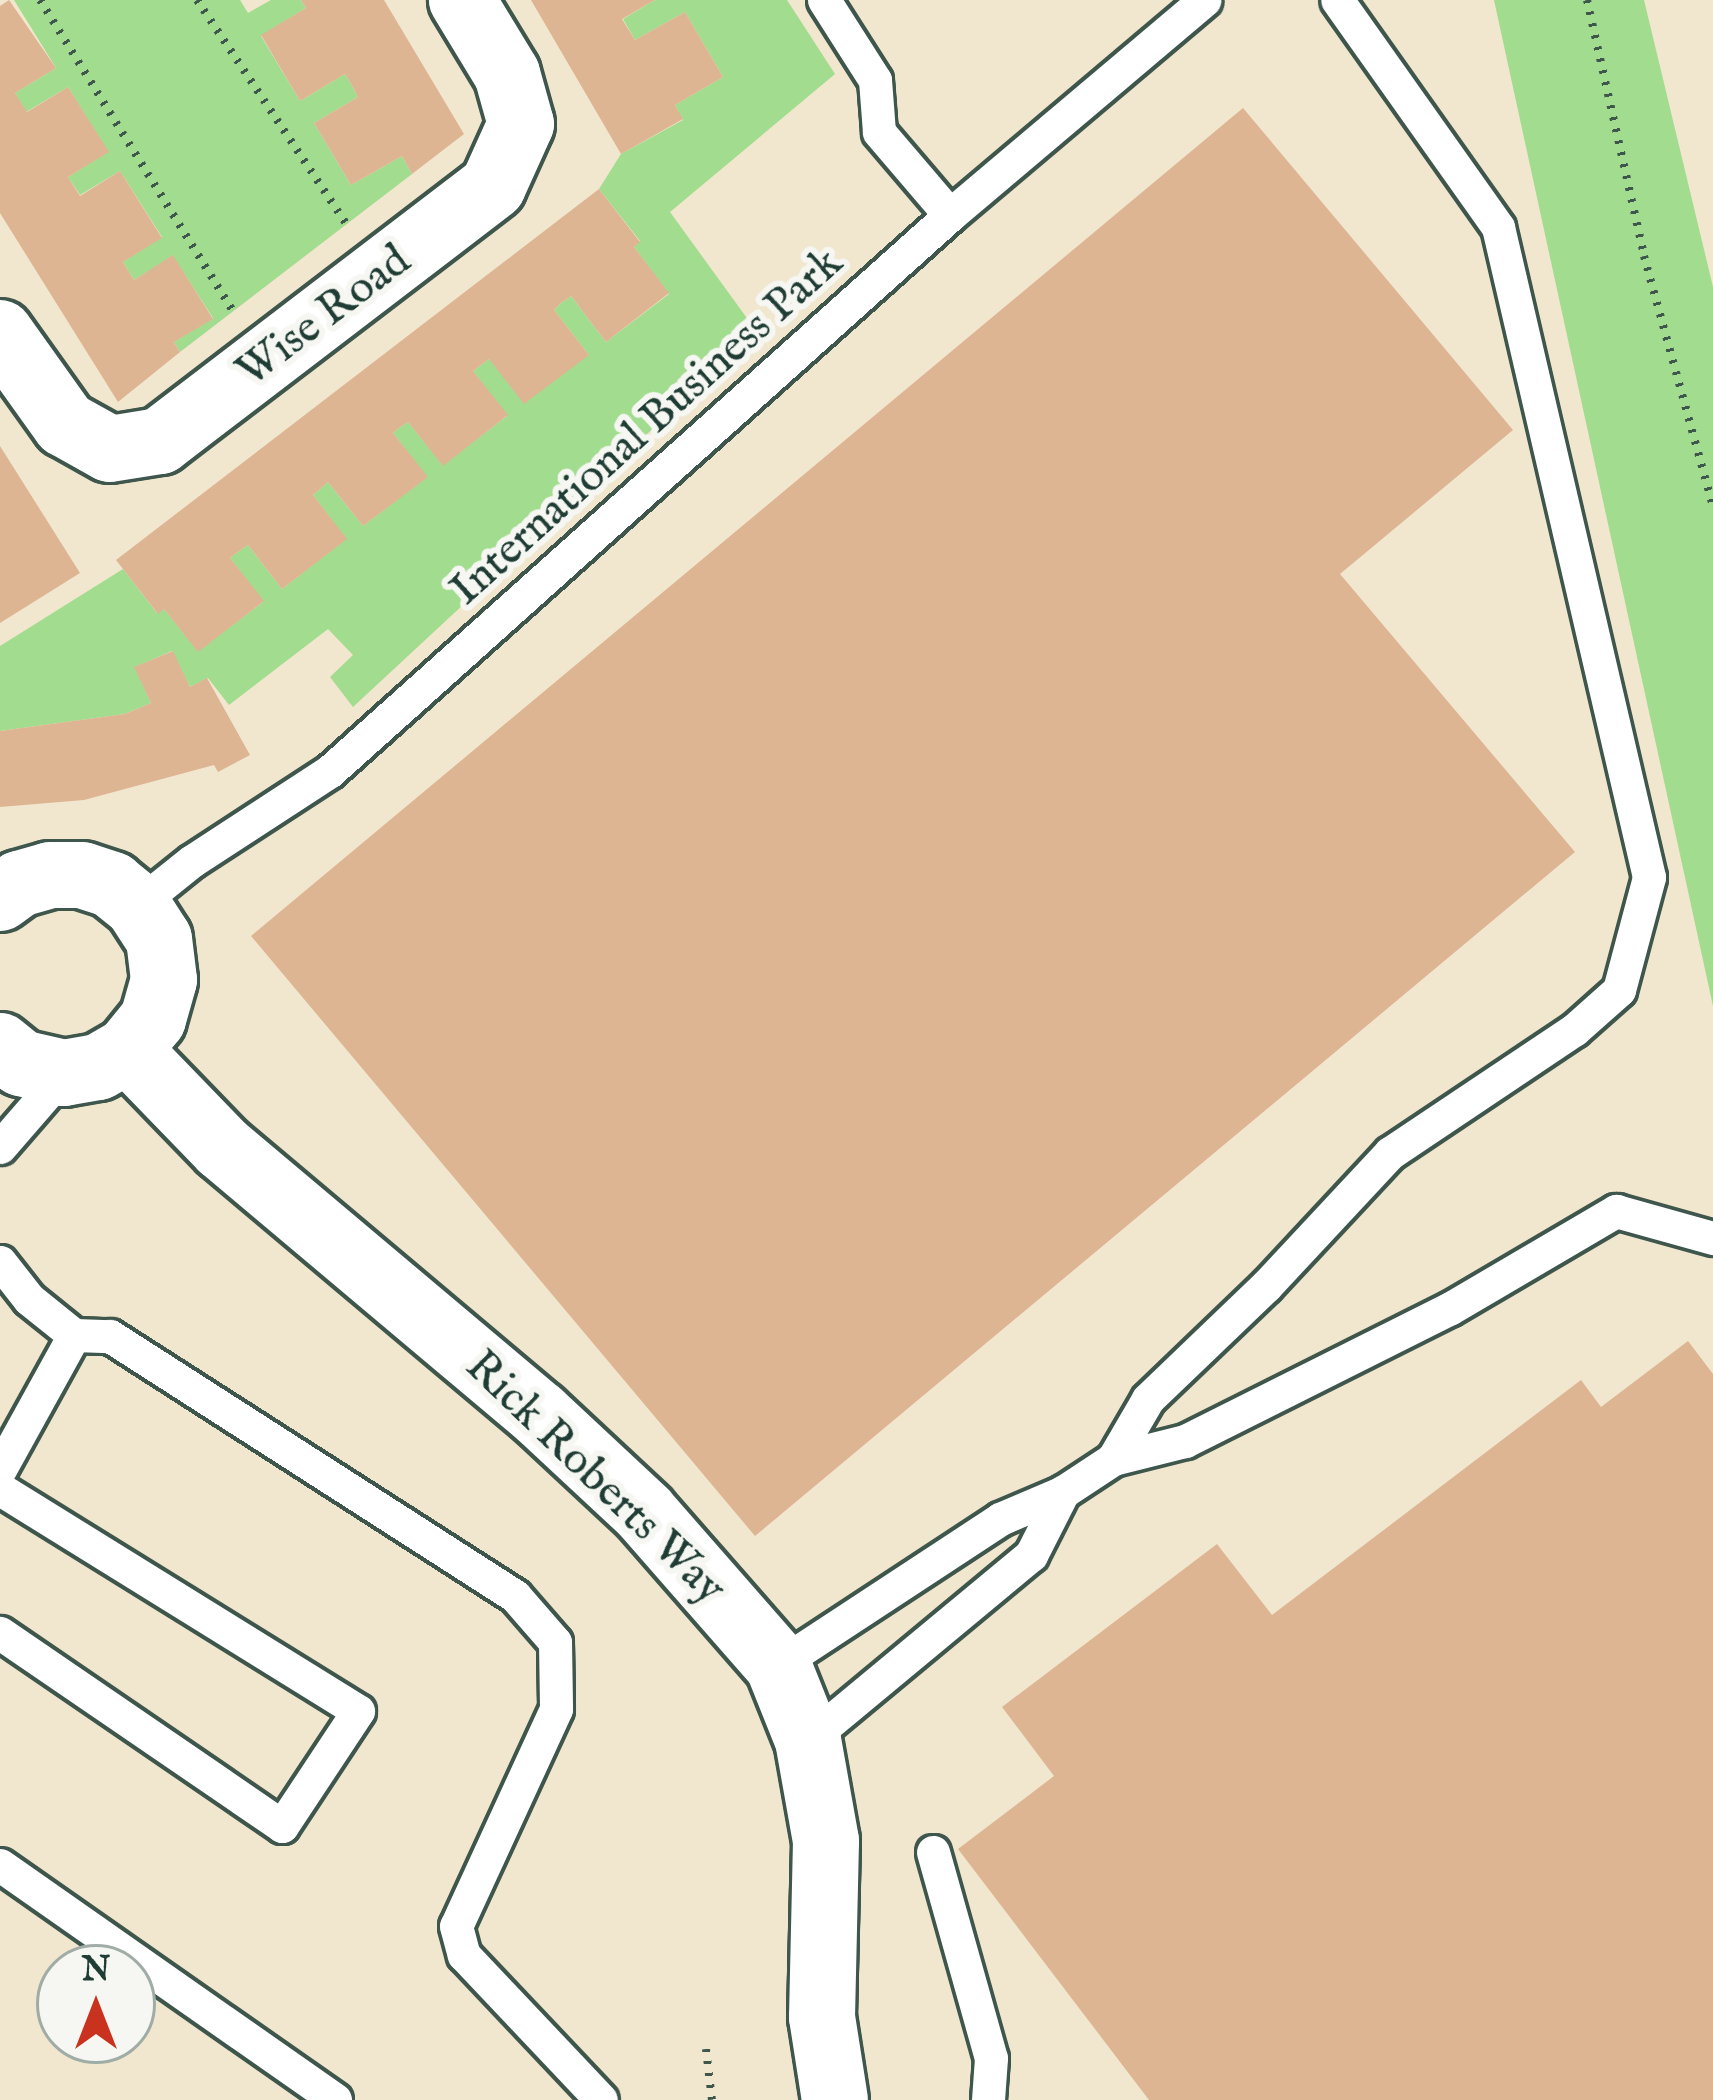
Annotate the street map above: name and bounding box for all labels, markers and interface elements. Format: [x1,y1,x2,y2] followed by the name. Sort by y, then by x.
[227,234,421,400] street label: Wise Road
[440,237,854,617] street label: International Business Park
[454,1340,736,1616] street label: Rick Roberts Way
[36,1944,156,2064] north arrow
[82,1950,110,1992] text: N

